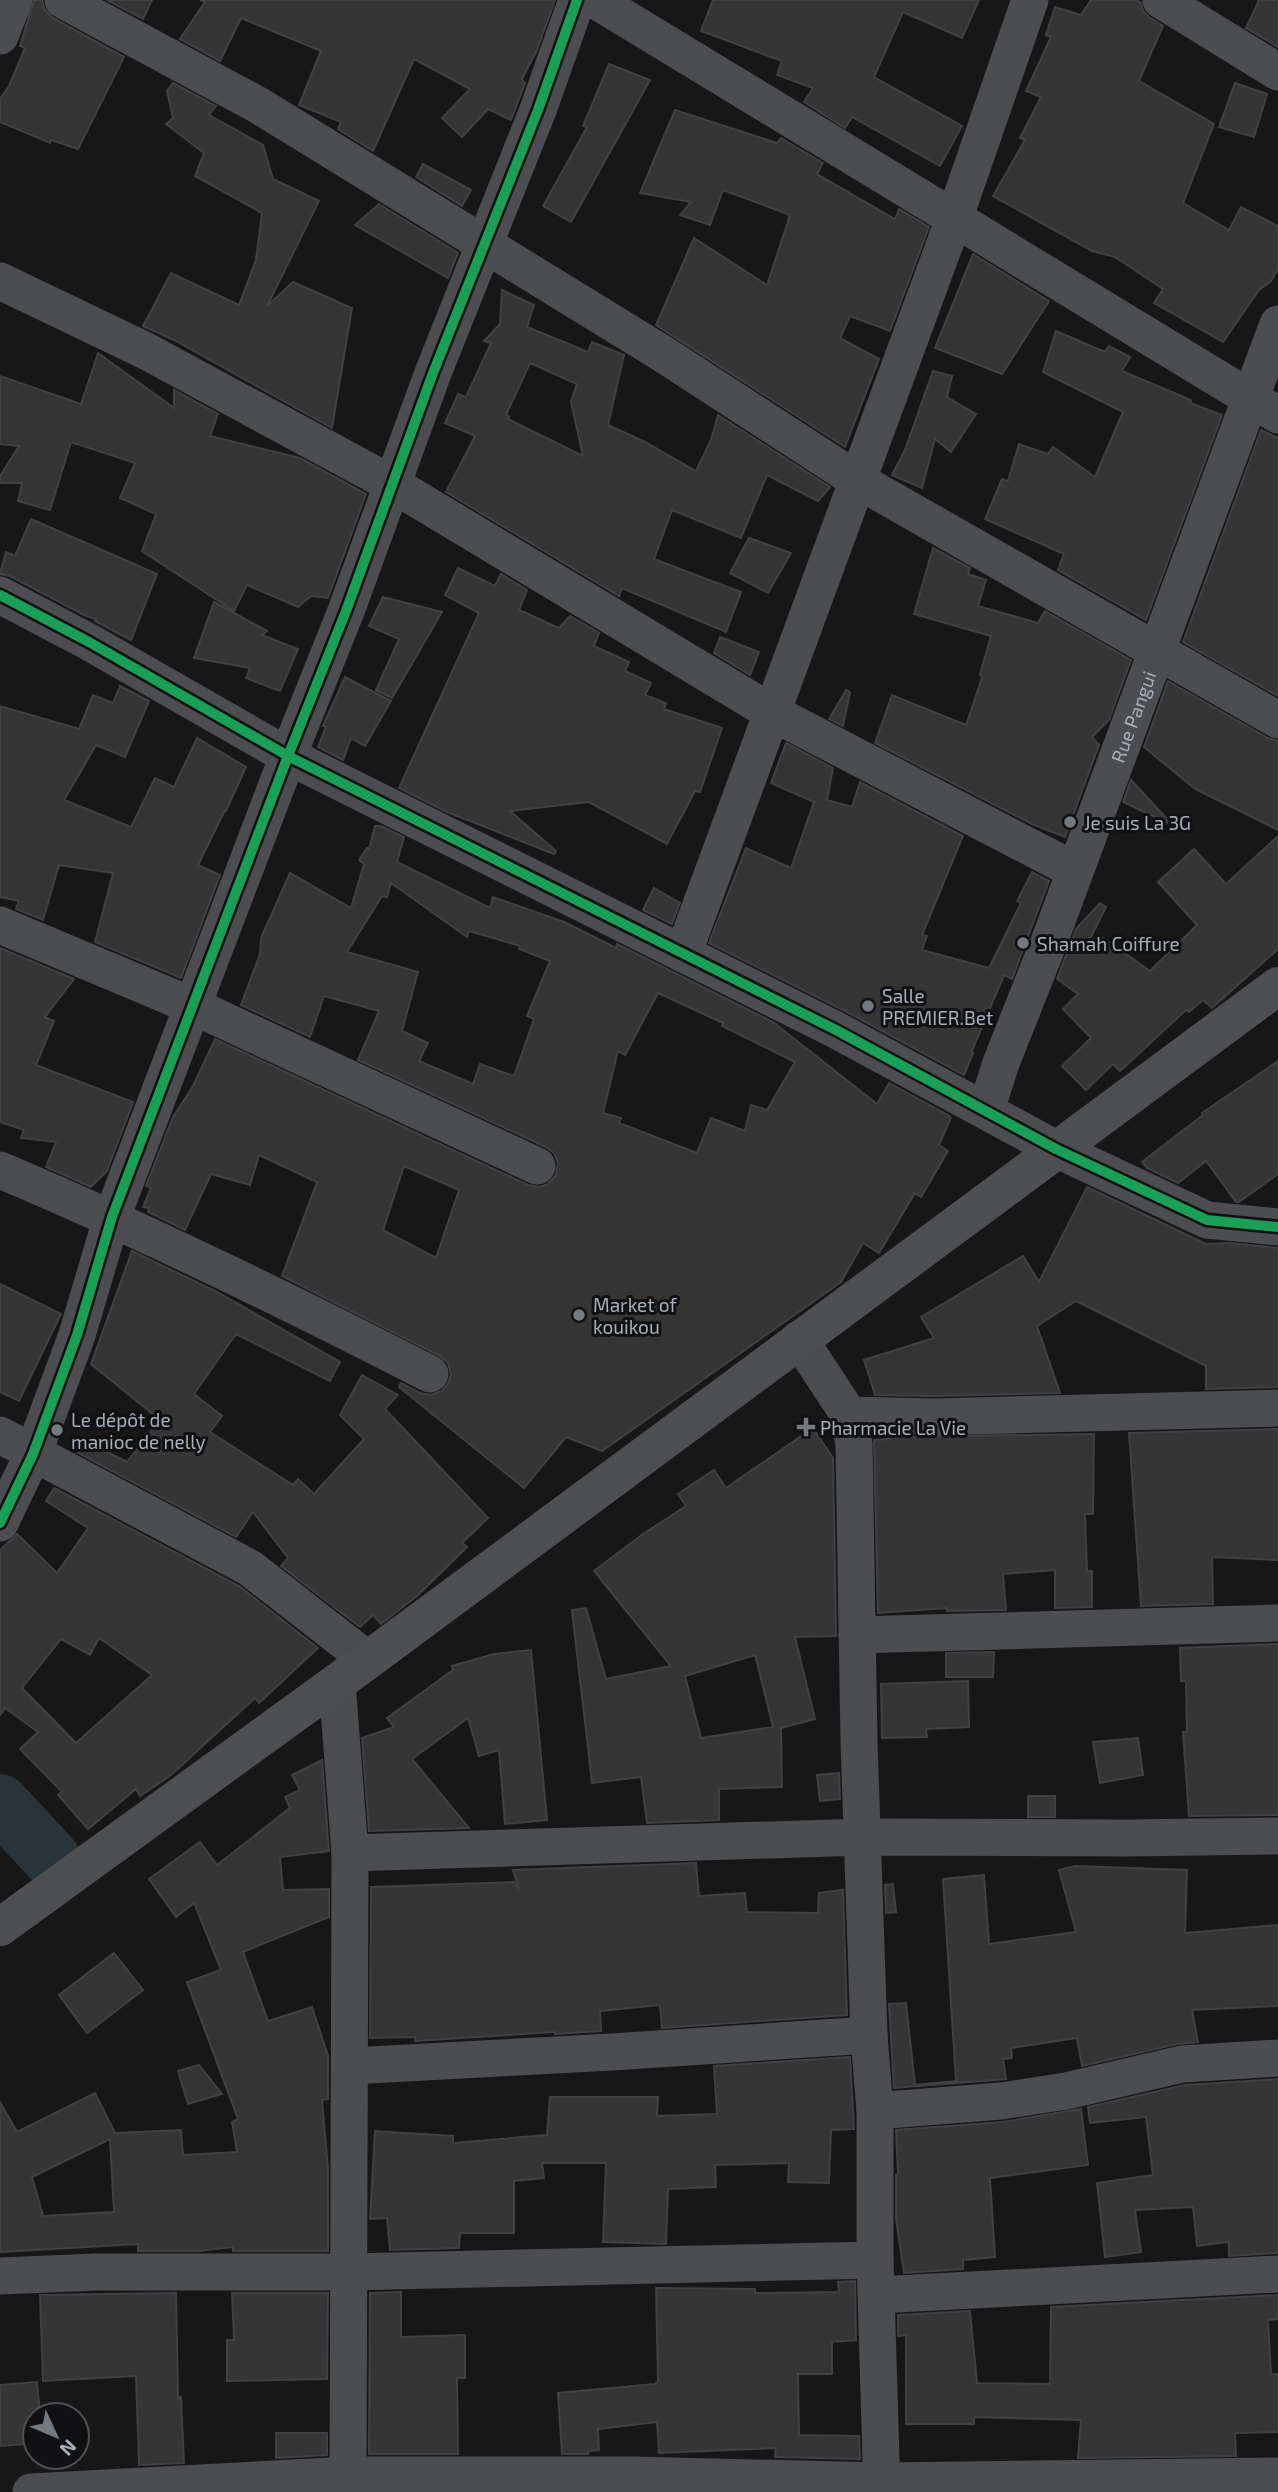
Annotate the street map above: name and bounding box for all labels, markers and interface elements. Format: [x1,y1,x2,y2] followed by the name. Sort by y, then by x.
[1105,668,1160,765] street label: Rue Pangui
[1084,811,1191,834] place label: Je suis La 3G
[1062,814,1078,830] marker: Je suis La 3G
[1037,932,1180,955] place label: Shamah Coiffure
[1015,935,1031,951] marker: Shamah Coiffure
[882,984,993,1029] place label: Salle PREMIER.Bet
[860,998,876,1014] marker: Salle PREMIER.Bet
[593,1293,678,1338] place label: Market of kouikou
[571,1307,587,1323] marker: Market of kouikou
[71,1408,206,1453] place label: Le dépôt de manioc de nelly
[820,1416,966,1439] place label: Pharmacie La Vie
[798,1419,814,1435] marker: Pharmacie La Vie
[49,1422,65,1438] marker: Le dépôt de manioc de nelly
[21,2401,91,2471] north arrow
[56,2435,82,2461] text: N

